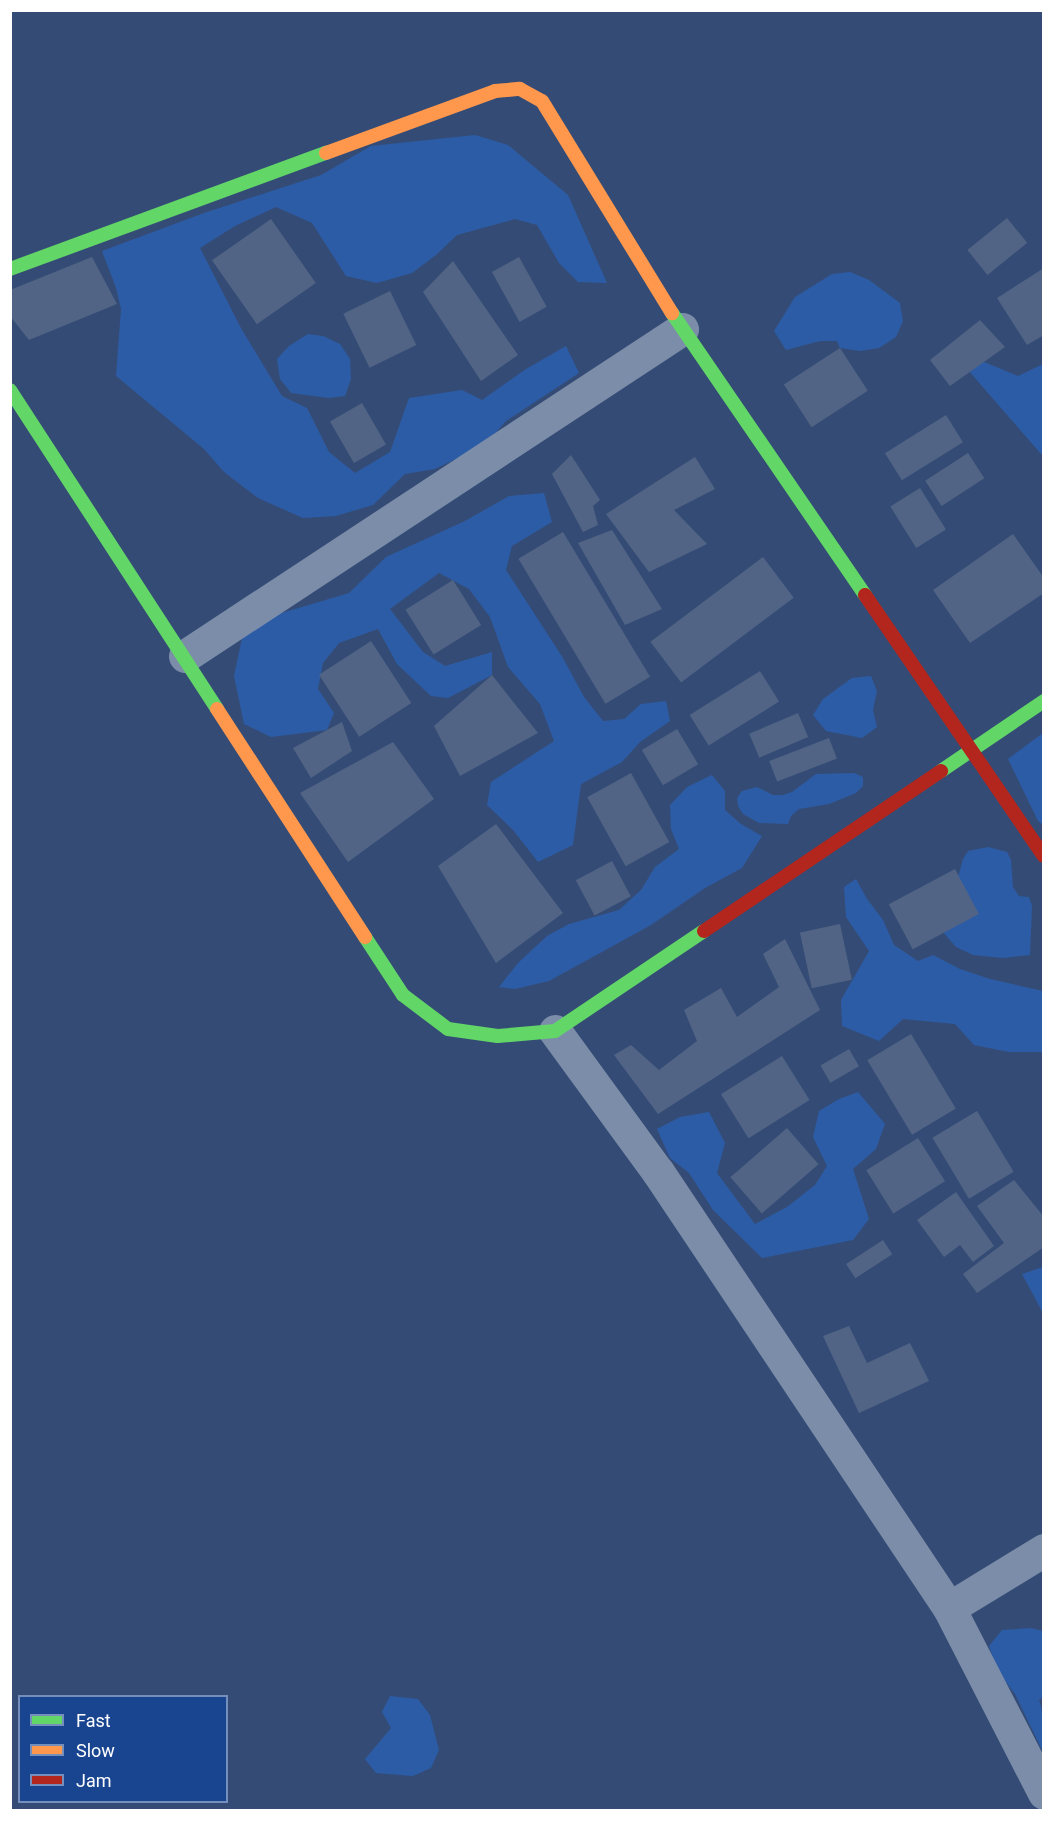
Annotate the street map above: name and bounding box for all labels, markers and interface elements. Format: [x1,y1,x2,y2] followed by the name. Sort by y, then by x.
[18,1695,228,1803] legend
[76,1710,111,1731] text: Fast
[76,1740,115,1761] text: Slow
[76,1770,112,1791] text: Jam

